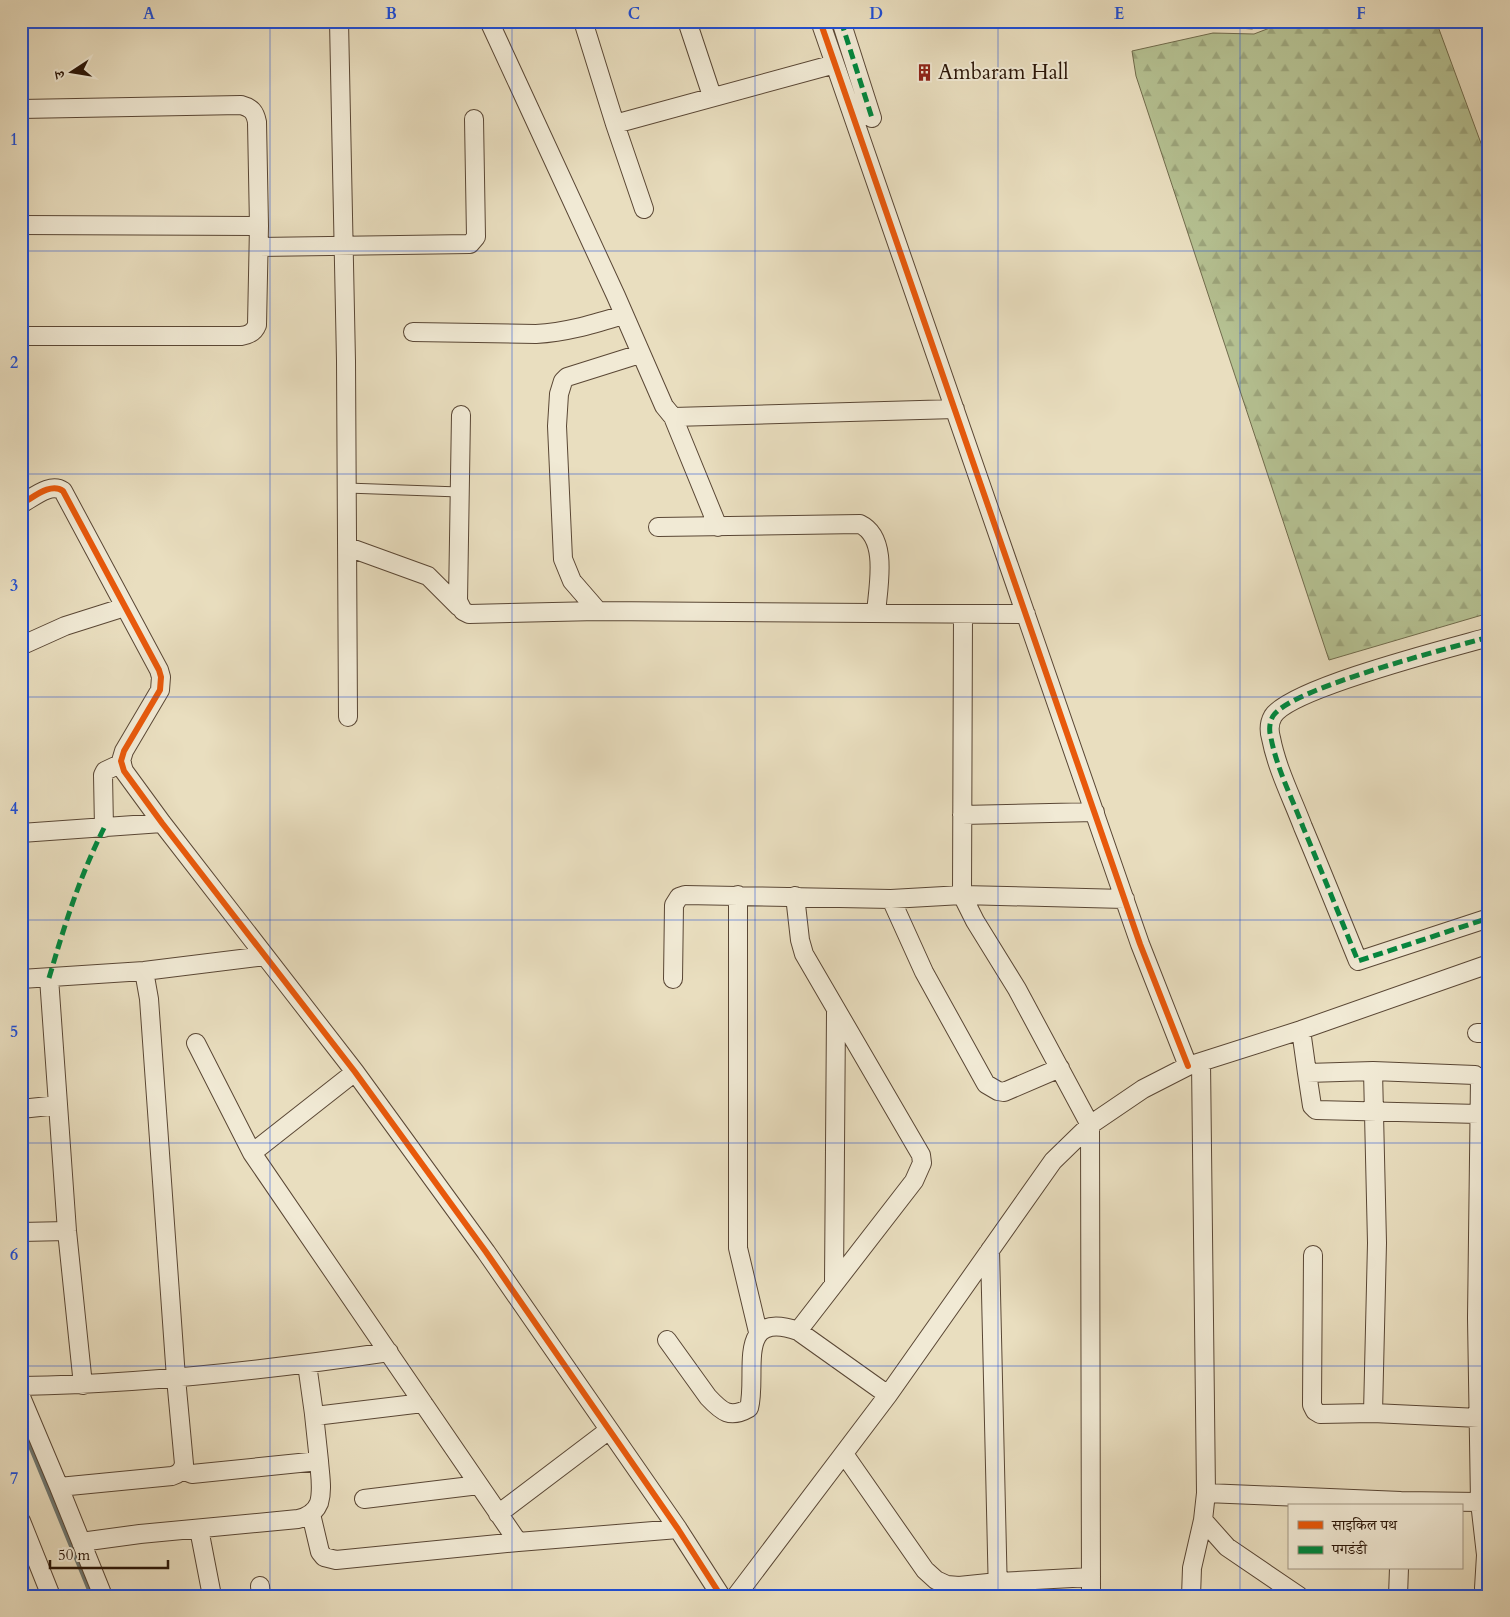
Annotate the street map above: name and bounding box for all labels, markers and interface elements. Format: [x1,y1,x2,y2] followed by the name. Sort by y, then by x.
[143,3,155,25] text: A
[385,3,397,25] text: B
[628,3,640,25] text: C
[869,3,883,25] text: D
[1114,3,1124,25] text: E
[1356,3,1366,25] text: F
[48,48,98,98] north arrow
[938,58,1069,87] place label: Ambaram Hall
[914,62,934,82] building icon: Ambaram Hall
[50,68,70,81] text: उ
[10,129,18,151] text: 1
[10,352,18,374] text: 2
[10,575,18,597] text: 3
[10,798,18,820] text: 4
[10,1021,18,1043] text: 5
[10,1244,18,1266] text: 6
[10,1468,18,1490] text: 7
[1288,1504,1462,1570] legend
[1331,1515,1398,1535] text: साइकिल पथ
[50,1537,168,1569] scale bar
[1331,1539,1368,1559] text: पगडंडी
[58,1545,90,1565] text: 50 m

